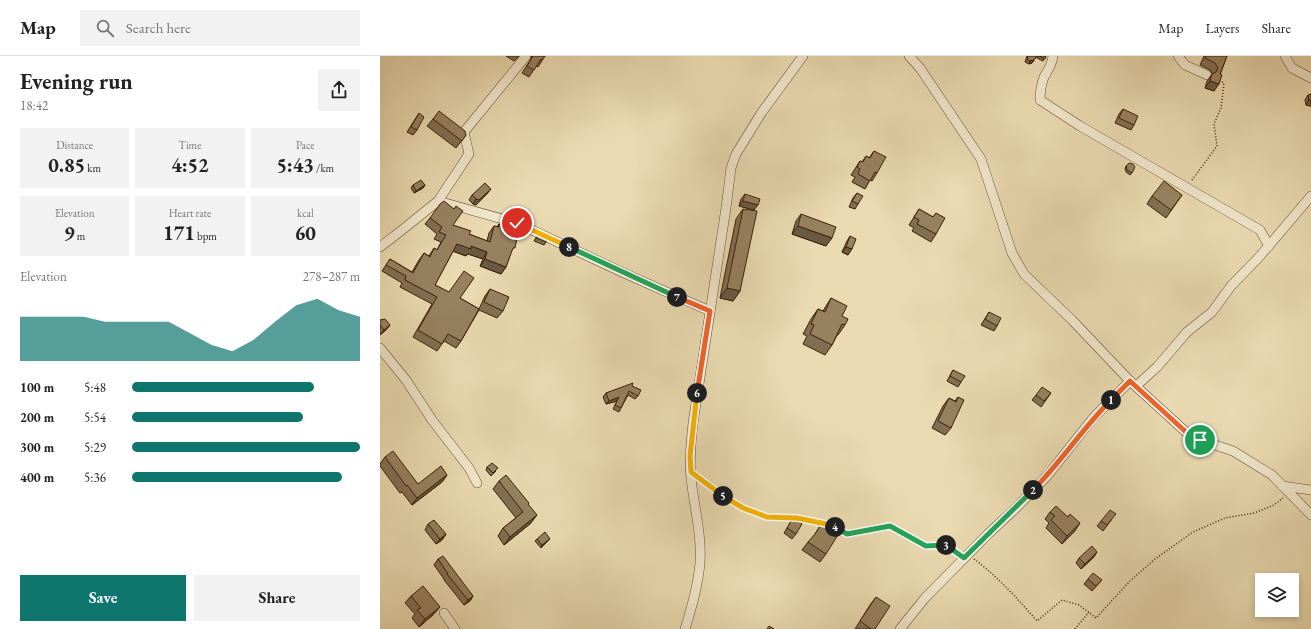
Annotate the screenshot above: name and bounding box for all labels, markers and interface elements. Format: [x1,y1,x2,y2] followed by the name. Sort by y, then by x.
[80,10,360,46] search box
[20,15,56,40] text: Map
[94,17,116,39] icon: search
[126,18,191,37] text: Search here
[1158,19,1183,37] text: Map
[1205,19,1240,37] text: Layers
[1262,19,1291,37] text: Share
[20,67,133,96] text: Evening run
[318,69,360,111] button: share
[20,97,48,114] text: 18:42
[56,138,93,152] text: Distance
[179,138,201,152] text: Time
[296,138,315,152] text: Pace
[48,152,85,178] text: 0.85
[171,152,209,178] text: 4:52
[276,152,314,178] text: 5:43
[85,161,101,175] text: km
[314,161,334,175] text: /km
[55,206,94,220] text: Elevation
[169,206,211,220] text: Heart rate
[297,206,314,220] text: kcal
[500,206,534,240] pin
[506,212,528,234] icon: check
[64,220,75,246] text: 9
[163,220,195,246] text: 171
[295,220,316,246] text: 60
[75,229,85,243] text: m
[195,229,217,243] text: bpm
[559,237,579,257] pin: 8
[566,240,572,254] text: 8
[20,268,67,285] text: Elevation
[303,268,360,285] text: 278–287 m
[667,287,687,307] pin: 7
[674,290,680,304] text: 7
[20,379,54,396] text: 100 m
[84,379,106,396] text: 5:48
[687,383,707,403] pin: 6
[694,386,700,400] text: 6
[1101,390,1121,410] pin: 1
[1108,393,1114,407] text: 1
[20,409,54,426] text: 200 m
[84,409,106,426] text: 5:54
[1183,423,1217,457] pin
[1189,429,1211,451] icon: arrive
[20,439,54,456] text: 300 m
[84,439,106,456] text: 5:29
[20,469,54,486] text: 400 m
[84,469,106,486] text: 5:36
[1023,480,1043,500] pin: 2
[1030,483,1036,497] text: 2
[713,486,733,506] pin: 5
[720,489,726,503] text: 5
[825,517,845,537] pin: 4
[832,520,838,534] text: 4
[936,535,956,555] pin: 3
[943,538,949,552] text: 3
[1255,573,1299,617] map controls
[1255,573,1299,617] button: layers
[20,575,186,621] button: Save
[194,575,360,621] button: Share

